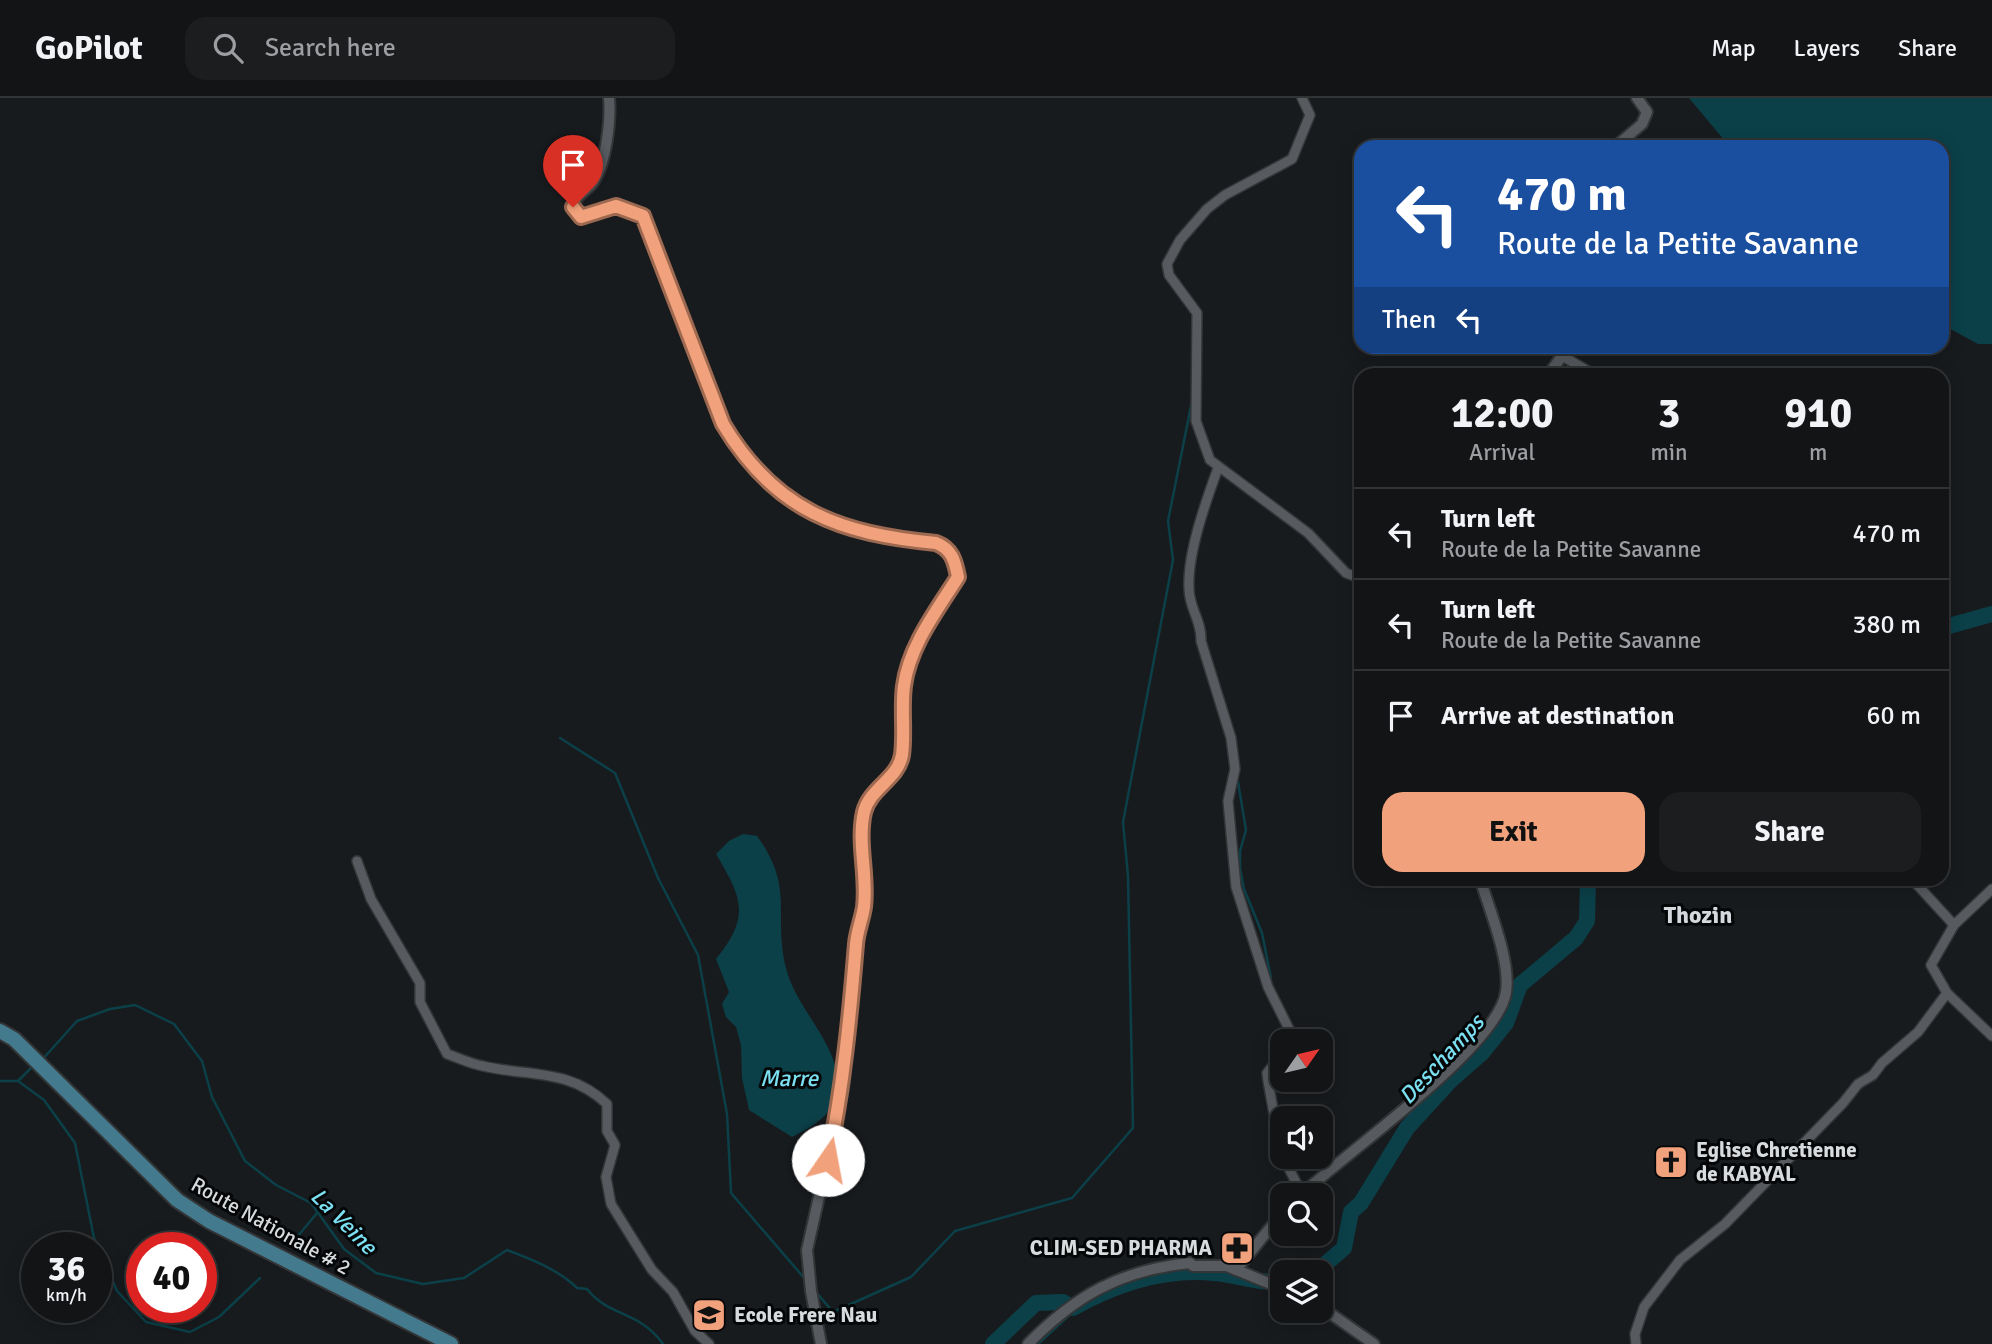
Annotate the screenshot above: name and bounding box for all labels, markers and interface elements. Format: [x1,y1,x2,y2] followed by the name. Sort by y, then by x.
[185,17,675,80] search box
[35,28,143,69] text: GoPilot
[209,29,247,67] icon: search
[265,32,396,64] text: Search here
[1711,33,1756,63] text: Map
[1794,33,1860,63] text: Layers
[1898,33,1957,63] text: Share
[543,135,603,207] pin
[554,146,592,184] icon: arrive
[1497,164,1627,224] text: 470 m
[1382,168,1473,259] icon: left
[1497,224,1859,263] text: Route de la Petite Savanne
[1450,301,1488,339] icon: left
[1382,304,1436,336] text: Then
[1451,388,1554,439] text: 12:00
[1658,388,1680,439] text: 3
[1784,388,1852,439] text: 910
[1469,438,1535,467] text: Arrival
[1650,438,1688,467] text: min
[1809,438,1827,467] text: m
[1441,503,1535,535] text: Turn left
[1382,515,1420,553] icon: left
[1852,518,1921,550] text: 470 m
[1441,535,1701,564] text: Route de la Petite Savanne
[1441,594,1535,626] text: Turn left
[1382,606,1420,644] icon: left
[1852,609,1921,641] text: 380 m
[1441,626,1701,655] text: Route de la Petite Savanne
[1382,697,1420,735] icon: arrive
[1441,700,1674,732] text: Arrive at destination
[1866,700,1921,732] text: 60 m
[1382,792,1645,872] button: Exit
[1659,792,1921,872] button: Share
[1664,900,1732,930] district label: Thozin
[1393,1007,1492,1110] water label: Deschamps
[1270,1029,1334,1092] north arrow
[1270,1029,1333,1323] map controls
[760,1064,820,1093] water label: Marre
[1270,1106,1333,1169] button: sound
[791,1123,865,1197] position arrow
[1696,1137,1857,1187] place label: Eglise Chretienne de KABYAL
[1652,1143,1690,1181] church icon: Eglise Chretienne de KABYAL
[187,1171,355,1281] street label: Route Nationale # 2
[304,1182,384,1262] water label: La Veine
[1270,1183,1333,1246] button: search
[1218,1229,1256,1267] pharmacy icon: CLIM-SED PHARMA
[126,1232,217,1323] speed limit sign: 40
[1030,1235,1213,1261] place label: CLIM-SED PHARMA
[48,1247,85,1290] text: 36
[1270,1260,1333,1323] button: layers
[46,1284,87,1306] text: km/h
[690,1296,728,1334] school or university icon: Ecole Frere Nau
[734,1302,877,1328] place label: Ecole Frere Nau

